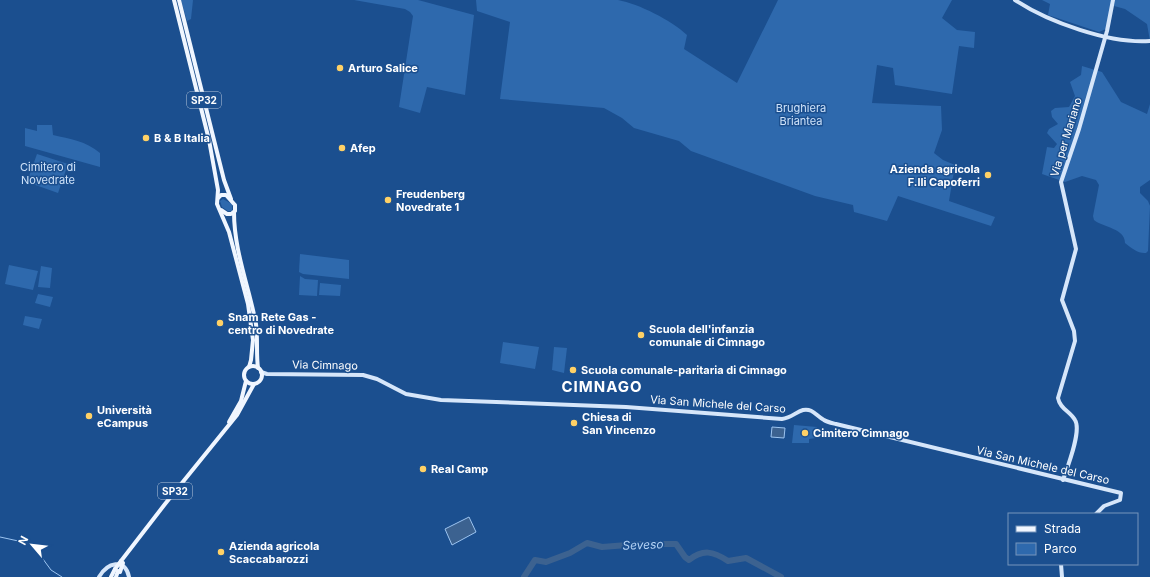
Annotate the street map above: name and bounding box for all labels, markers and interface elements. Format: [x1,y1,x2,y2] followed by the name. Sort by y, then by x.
[348,61,418,75] place label: Arturo Salice
[335,63,345,73] marker: Arturo Salice
[187,92,221,108] road number: SP32
[1047,95,1085,178] street label: Via per Mariano
[776,101,826,128] park label: Brughiera Briantea
[154,131,210,145] place label: B & B Italia
[141,133,151,143] marker: B & B Italia
[350,141,376,155] place label: Afep
[337,143,347,153] marker: Afep
[20,160,76,187] park label: Cimitero di Novedrate
[890,162,980,189] place label: Azienda agricola F.lli Capoferri
[983,170,993,180] marker: Azienda agricola F.lli Capoferri
[396,187,465,214] place label: Freudenberg Novedrate 1
[383,195,393,205] marker: Freudenberg Novedrate 1
[228,310,334,337] place label: Snam Rete Gas - centro di Novedrate
[215,318,225,328] marker: Snam Rete Gas - centro di Novedrate
[649,322,765,349] place label: Scuola dell'infanzia comunale di Cimnago
[636,330,646,340] marker: Scuola dell'infanzia comunale di Cimnago
[292,357,358,373] street label: Via Cimnago
[581,363,787,377] place label: Scuola comunale-paritaria di Cimnago
[568,365,578,375] marker: Scuola comunale-paritaria di Cimnago
[561,377,643,396] district label: CIMNAGO
[650,392,787,416] street label: Via San Michele del Carso
[97,403,152,430] place label: Università eCampus
[582,410,656,437] place label: Chiesa di San Vincenzo
[84,411,94,421] marker: Università eCampus
[569,418,579,428] marker: Chiesa di San Vincenzo
[813,426,910,440] place label: Cimitero Cimnago
[800,428,810,438] marker: Cimitero Cimnago
[975,443,1111,487] street label: Via San Michele del Carso
[431,462,488,476] place label: Real Camp
[418,464,428,474] marker: Real Camp
[158,483,192,499] road number: SP32
[1008,513,1138,565] legend
[1044,521,1081,536] text: Strada
[12,525,52,565] north arrow
[15,533,31,547] text: N
[622,536,664,553] water label: Seveso
[229,539,319,566] place label: Azienda agricola Scaccabarozzi
[1044,541,1077,556] text: Parco
[216,547,226,557] marker: Azienda agricola Scaccabarozzi

